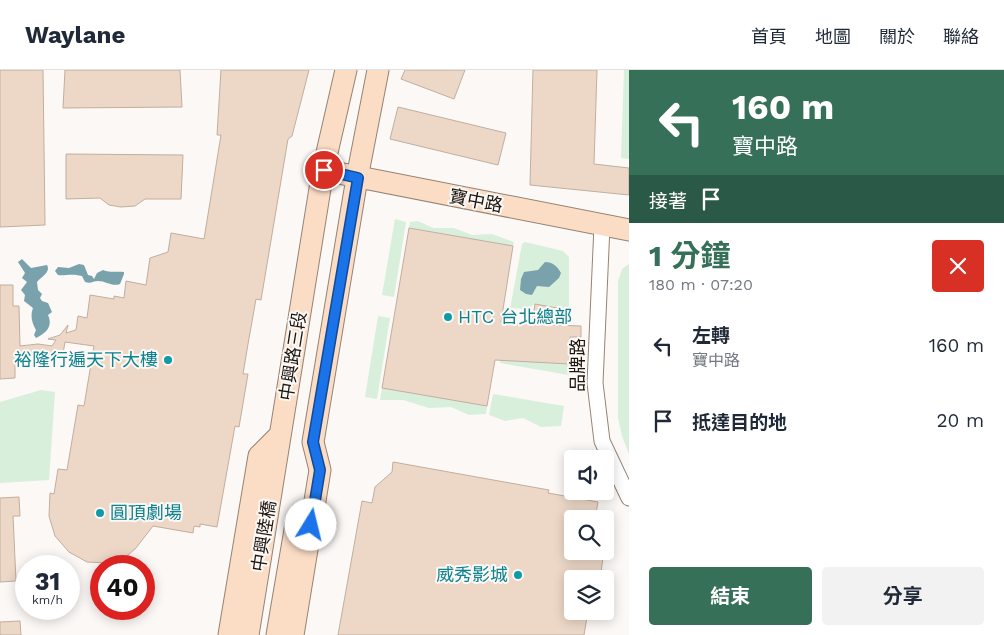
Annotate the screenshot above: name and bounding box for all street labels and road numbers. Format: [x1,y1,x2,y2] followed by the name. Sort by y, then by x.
[448,185,505,216] street label: 寶中路
[275,310,310,402] street label: 中興路三段
[567,338,588,392] street label: 品牌路
[248,499,280,573] street label: 中興陸橋

